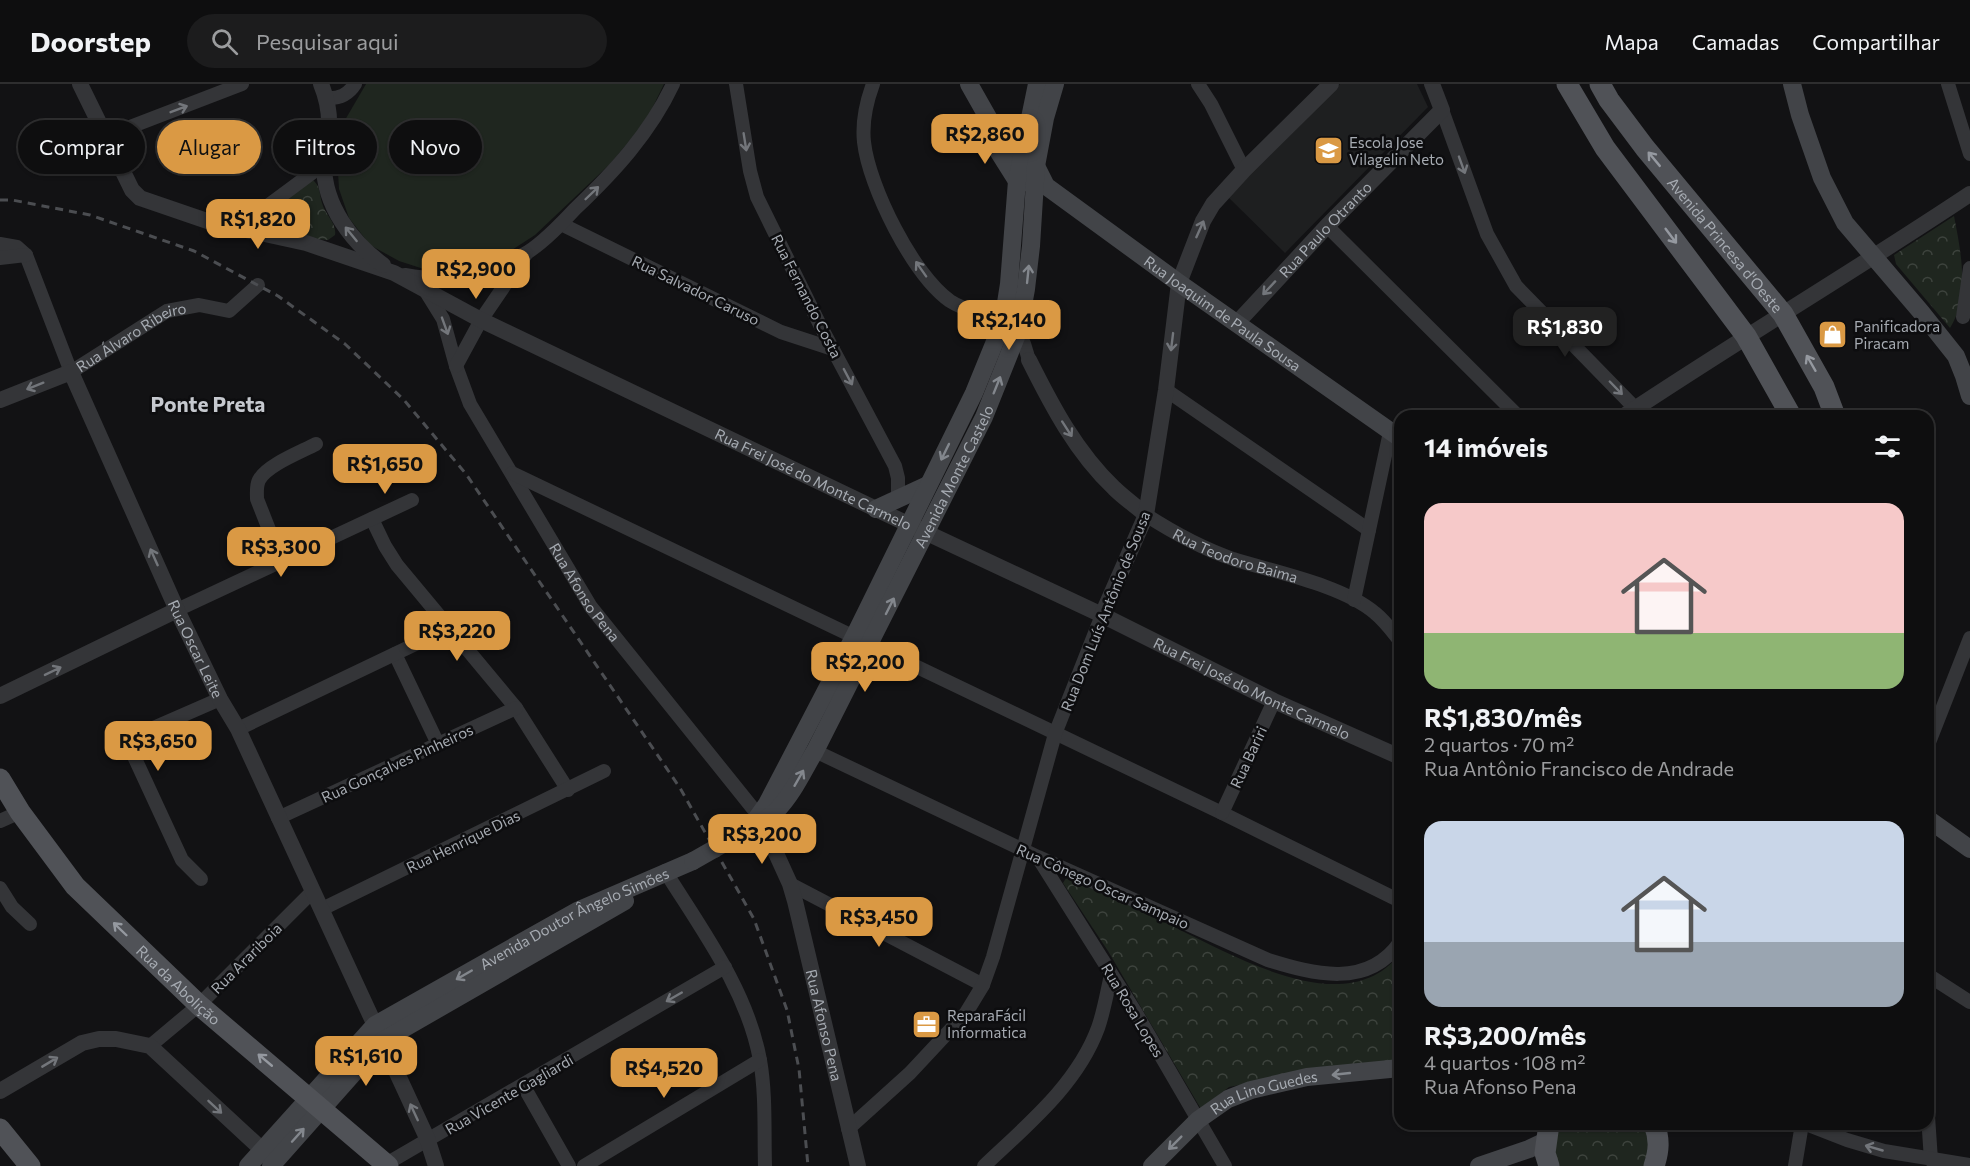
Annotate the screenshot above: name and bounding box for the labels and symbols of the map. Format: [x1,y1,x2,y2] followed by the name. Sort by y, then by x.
[169,103,188,114] one-way arrow
[930,114,1040,165] pin: R$2,860
[740,131,751,151] one-way arrow
[1349,133,1444,168] place label: Escola Jose Vilagelin Neto
[1312,135,1344,167] school or university icon: Escola Jose Vilagelin Neto
[1647,151,1660,167] one-way arrow
[1457,155,1468,174] one-way arrow
[1664,173,1787,316] street label: Avenida Princesa d'Oeste
[1275,177,1375,281] street label: Rua Paulo Otranto
[585,186,600,201] one-way arrow
[203,199,313,250] pin: R$1,820
[1195,220,1206,238] one-way arrow
[344,226,357,242] one-way arrow
[1665,228,1677,244] one-way arrow
[768,231,846,361] street label: Rua Fernando Costa
[421,249,531,300] pin: R$2,900
[629,251,763,329] street label: Rua Salvador Caruso
[1141,252,1305,375] street label: Rua Joaquim de Paula Sousa
[915,262,927,278] one-way arrow
[1023,264,1034,284] one-way arrow
[1262,280,1277,295] one-way arrow
[73,299,188,376] street label: Rua Álvaro Ribeiro
[954,300,1064,351] pin: R$2,140
[1510,307,1620,358] pin: R$1,830
[440,316,451,335] one-way arrow
[1854,317,1940,352] place label: Panificadora Piracam
[1817,319,1849,351] shop icon: Panificadora Piracam
[1167,331,1178,351] one-way arrow
[1804,355,1816,372] one-way arrow
[843,367,854,385] one-way arrow
[992,376,1003,394] one-way arrow
[27,381,45,392] one-way arrow
[1609,381,1623,396] one-way arrow
[151,391,265,416] district label: Ponte Preta
[910,402,997,551] street label: Avenida Monte Castelo
[1061,421,1073,437] one-way arrow
[712,424,915,534] street label: Rua Frei José do Monte Carmelo
[938,442,950,460] one-way arrow
[330,444,440,495] pin: R$1,650
[1057,508,1153,714] street label: Rua Dom Luís Antônio de Sousa
[1170,524,1300,586] street label: Rua Teodoro Baima
[226,527,336,578] pin: R$3,300
[546,540,624,645] street label: Rua Afonso Pena
[147,548,159,566] one-way arrow
[165,597,227,701] street label: Rua Oscar Leite
[885,597,896,615] one-way arrow
[402,611,512,662] pin: R$3,220
[1151,633,1353,743] street label: Rua Frei José do Monte Carmelo
[810,642,920,693] pin: R$2,200
[43,664,61,676] one-way arrow
[318,720,476,806] street label: Rua Gonçalves Pinheiros
[103,721,213,772] pin: R$3,650
[1226,723,1270,791] street label: Rua Bariri
[794,770,806,787] one-way arrow
[403,806,523,876] street label: Rua Henrique Dias
[707,814,817,865] pin: R$3,200
[1014,840,1192,932] street label: Rua Cônego Oscar Sampaio
[476,863,672,973] street label: Avenida Doutor Ângelo Simões
[824,897,934,948] pin: R$3,450
[207,919,285,997] street label: Rua Arariboia
[113,921,128,936] one-way arrow
[133,941,224,1028] street label: Rua da Abolição
[1098,960,1168,1060] street label: Rua Rosa Lopes
[803,967,846,1083] street label: Rua Afonso Pena
[456,969,473,981] one-way arrow
[666,991,683,1003] one-way arrow
[947,1006,1027,1041] place label: ReparaFácil Informatica
[910,1008,942,1040] office icon: ReparaFácil Informatica
[311,1036,421,1087] pin: R$1,610
[609,1048,719,1099] pin: R$4,520
[442,1050,576,1138] street label: Rua Vicente Gagliardi
[257,1053,273,1066] one-way arrow
[41,1055,58,1067] one-way arrow
[1206,1067,1318,1118] street label: Rua Lino Guedes
[1332,1069,1352,1080] one-way arrow
[207,1100,222,1114] one-way arrow
[408,1103,420,1121] one-way arrow
[291,1128,305,1143] one-way arrow
[1168,1136,1183,1150] one-way arrow
[1865,1142,1884,1153] one-way arrow

